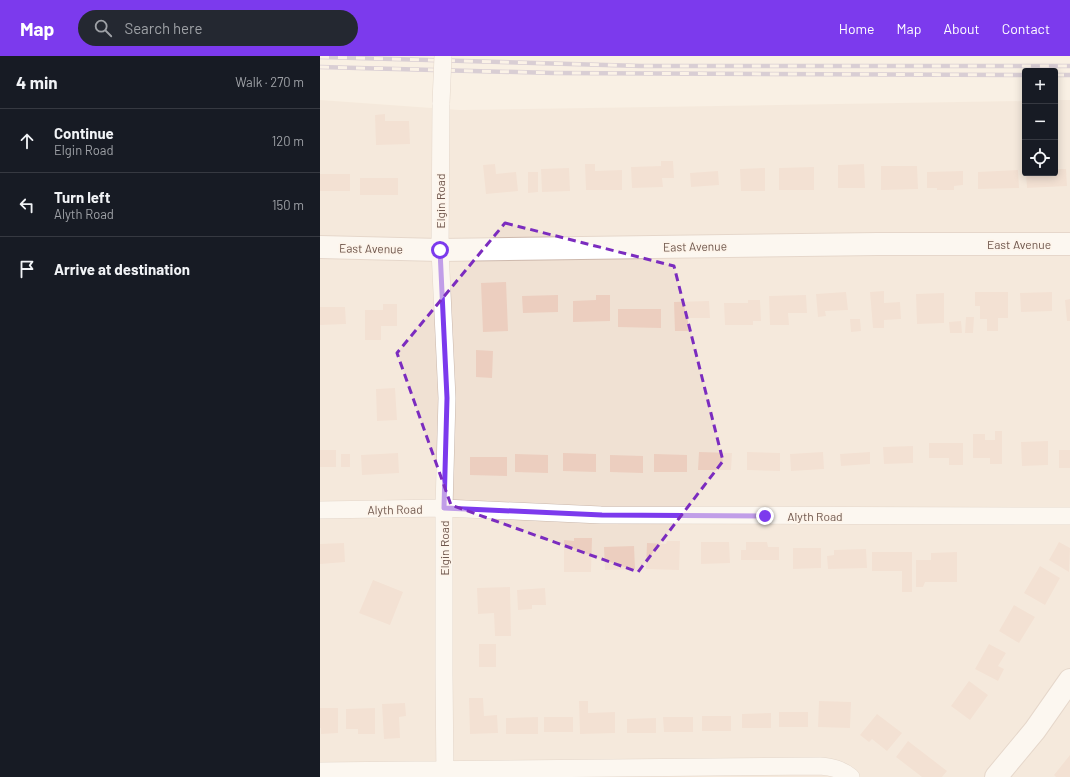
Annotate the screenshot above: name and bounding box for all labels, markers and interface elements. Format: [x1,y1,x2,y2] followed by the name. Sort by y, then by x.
[78,10,358,46] search box
[20,17,54,40] text: Map
[92,17,114,39] icon: search
[124,19,202,37] text: Search here
[839,20,875,37] text: Home
[897,20,921,37] text: Map
[943,20,980,37] text: About
[1002,20,1050,37] text: Contact
[1022,68,1058,176] map controls
[1022,68,1058,104] button: +
[16,72,58,92] text: 4 min
[235,74,304,90] text: Walk · 270 m
[1022,104,1058,140] button: −
[54,124,114,142] text: Continue
[16,130,38,152] icon: ahead
[272,133,304,149] text: 120 m
[1022,140,1058,176] button: locate
[54,142,113,158] text: Elgin Road
[433,174,447,228] street label: Elgin Road
[54,188,110,206] text: Turn left
[16,194,38,216] icon: left
[272,197,304,213] text: 150 m
[54,206,114,222] text: Alyth Road
[987,237,1051,251] street label: East Avenue
[663,238,727,254] street label: East Avenue
[339,240,403,256] street label: East Avenue
[431,241,449,259] route start
[16,258,38,280] icon: arrive
[54,260,190,278] text: Arrive at destination
[367,502,423,516] street label: Alyth Road
[756,507,774,525] route end
[787,509,843,523] street label: Alyth Road
[437,521,451,575] street label: Elgin Road

